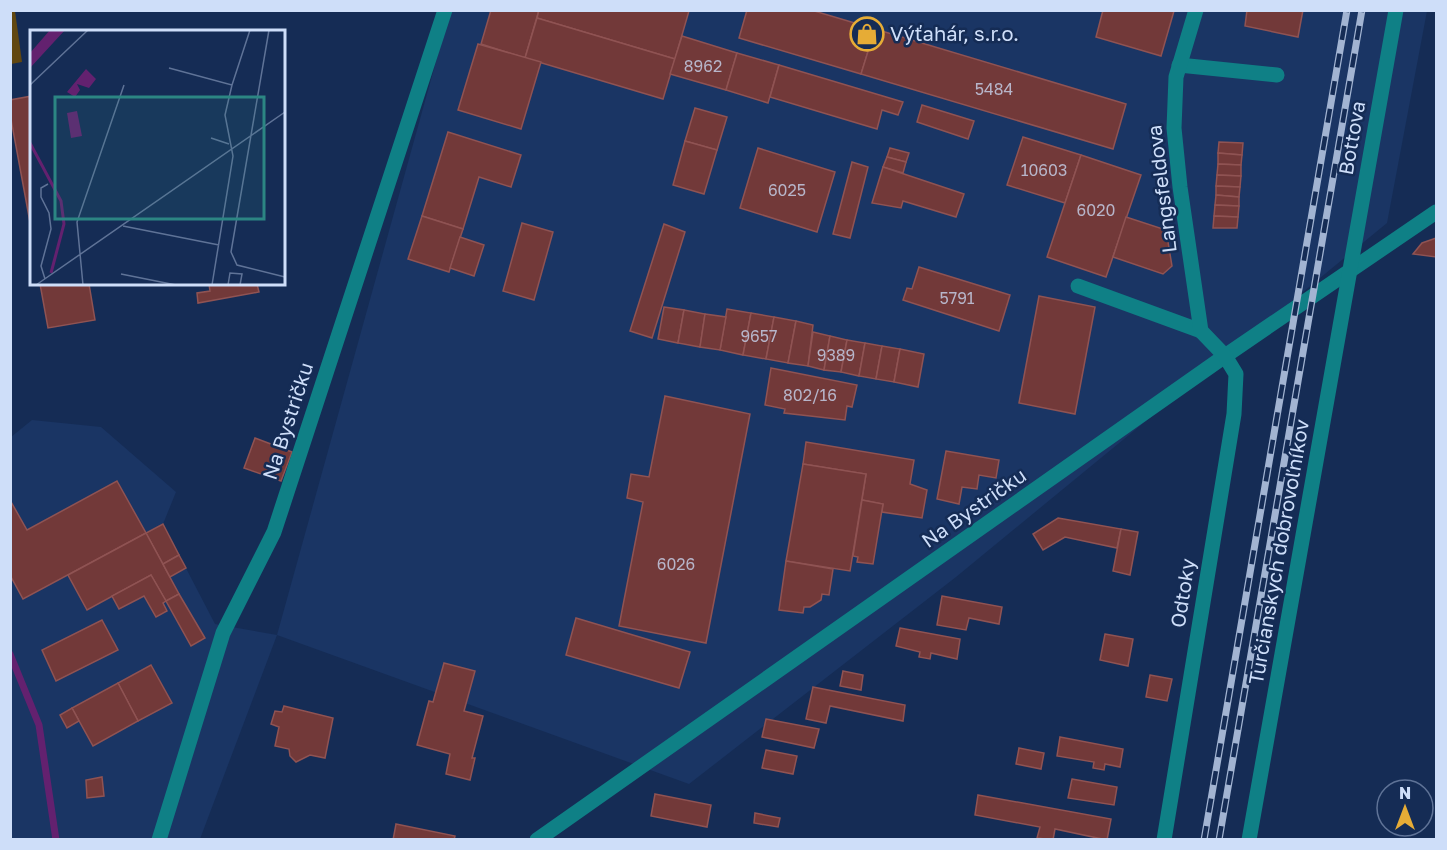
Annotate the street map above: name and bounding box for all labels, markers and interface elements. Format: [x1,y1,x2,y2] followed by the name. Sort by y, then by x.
[849,16,885,52] shop icon: Výťahár, s.r.o.
[890,21,1019,45] place label: Výťahár, s.r.o.
[30,30,285,285] inset map
[684,56,722,76] house number: 8962
[975,79,1013,99] house number: 5484
[1333,99,1369,177] street label: Bottova
[1141,124,1181,255] street label: Langsfeldova
[1021,160,1067,180] house number: 10603
[768,180,806,200] house number: 6025
[1077,200,1115,220] house number: 6020
[939,288,975,308] house number: 5791
[740,326,778,346] house number: 9657
[817,345,855,365] house number: 9389
[257,359,317,482] street label: Na Bystričku
[783,385,837,405] house number: 802/16
[1243,417,1313,686] street label: Turčianskych dobrovoľníkov
[917,462,1030,552] street label: Na Bystričku
[657,554,695,574] house number: 6026
[1165,556,1199,629] street label: Odtoky
[1375,778,1435,838] north arrow
[1399,783,1411,803] text: N

